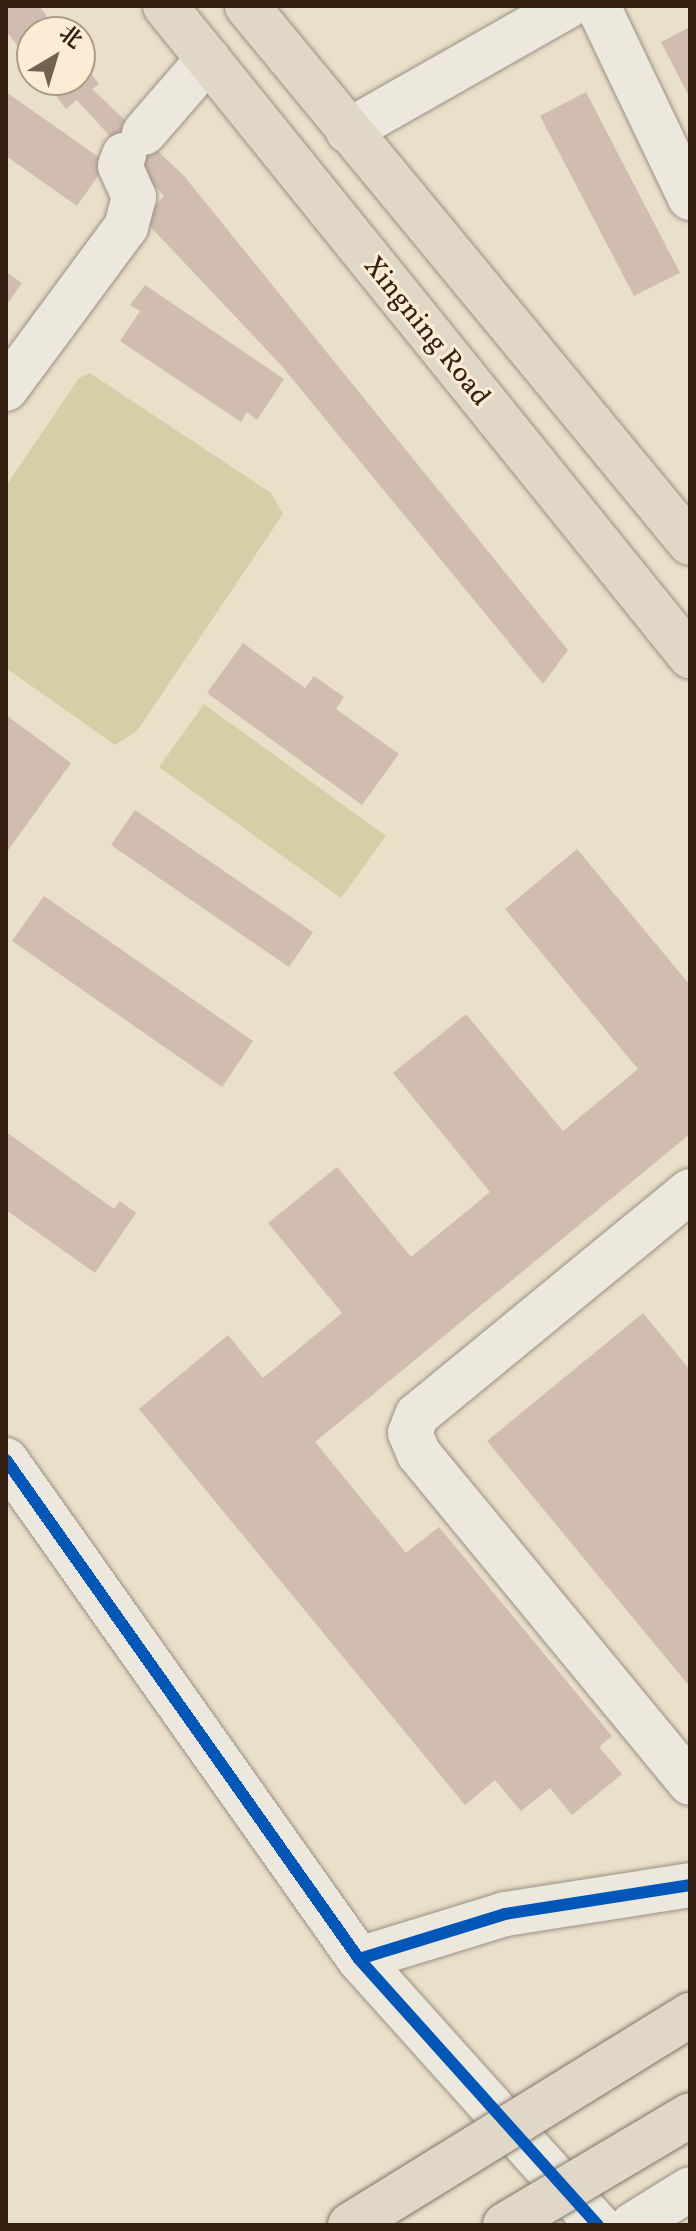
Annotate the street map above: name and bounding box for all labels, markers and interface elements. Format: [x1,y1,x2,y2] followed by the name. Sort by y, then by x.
[16,16,96,96] north arrow
[52,19,88,57] text: 北
[355,250,497,414] street label: Xingning Road

